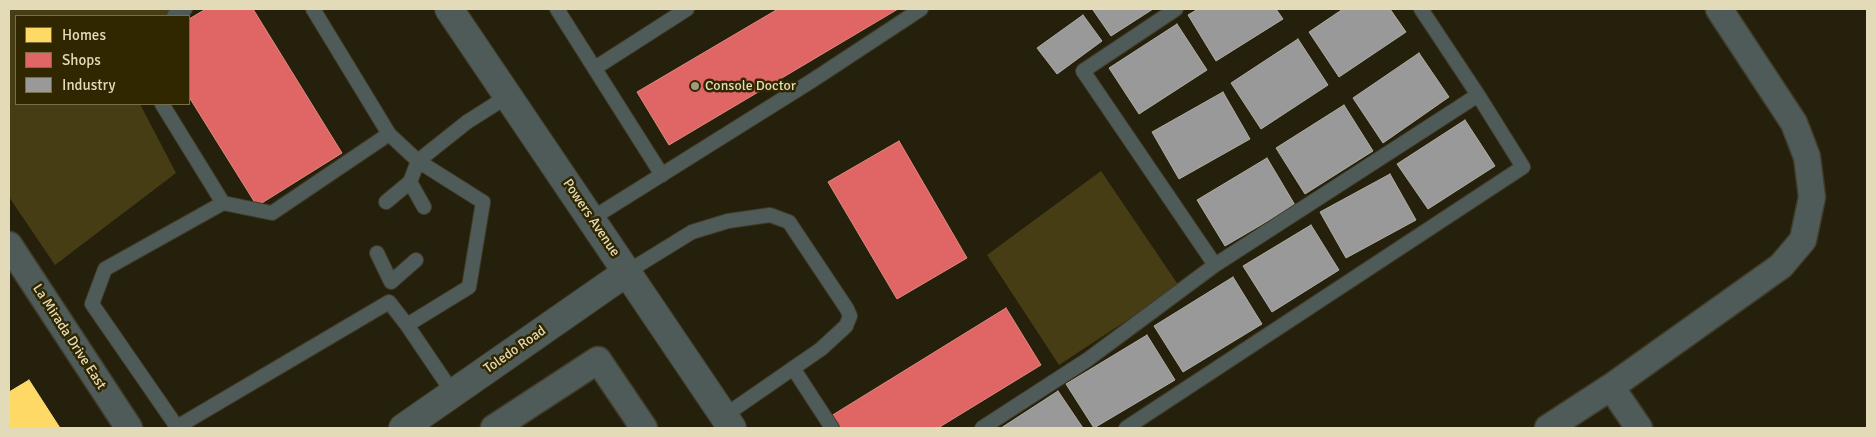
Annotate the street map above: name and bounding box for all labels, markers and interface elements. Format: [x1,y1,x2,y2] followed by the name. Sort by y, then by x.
[15,15,190,105] legend
[62,26,106,44] text: Homes
[62,51,101,69] text: Shops
[62,76,115,94] text: Industry
[705,78,796,94] place label: Console Doctor
[689,80,701,92] marker: Console Doctor
[559,176,623,260] street label: Powers Avenue
[29,281,109,393] street label: La Mirada Drive East
[481,323,549,377] street label: Toledo Road

